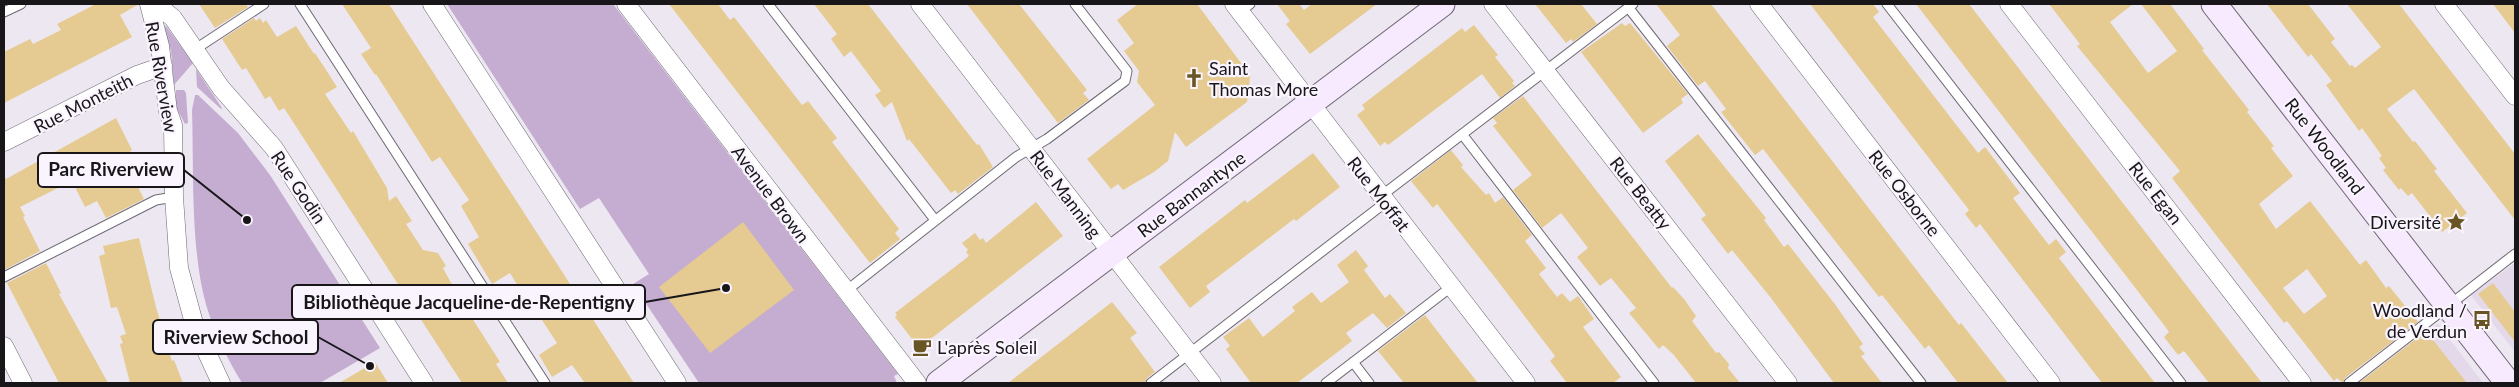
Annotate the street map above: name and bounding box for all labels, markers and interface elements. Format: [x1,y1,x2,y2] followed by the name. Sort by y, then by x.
[141,20,183,134] street label: Rue Riverview
[1209,57,1318,100] place label: Saint Thomas More
[1183,67,1205,89] church icon: Saint Thomas More
[30,69,136,137] street label: Rue Monteith
[2281,93,2369,199] street label: Rue Woodland
[727,141,815,247] street label: Avenue Brown
[1864,145,1946,241] street label: Rue Osborne
[1026,146,1106,242] street label: Rue Manning
[1133,146,1249,242] street label: Rue Bannantyne
[267,147,331,227] street label: Rue Godin
[1343,152,1415,236] street label: Rue Moffat
[1606,152,1677,234] street label: Rue Beatty
[38,153,184,187] callout: Parc Riverview
[48,157,175,180] text: Parc Riverview
[2125,157,2187,229] street label: Rue Egan
[2370,211,2441,233] place label: Diversité
[2445,211,2467,233] place icon: Diversité
[292,285,645,319] callout: Bibliothèque Jacqueline-de-Repentigny
[303,290,636,313] text: Bibliothèque Jacqueline-de-Repentigny
[2373,299,2467,342] place label: Woodland / de Verdun
[2471,309,2493,331] bus stop icon: Woodland / de Verdun
[153,320,318,354] callout: Riverview School
[163,325,309,348] text: Riverview School
[911,336,933,358] cafe icon: L'après Soleil
[937,336,1037,358] place label: L'après Soleil

